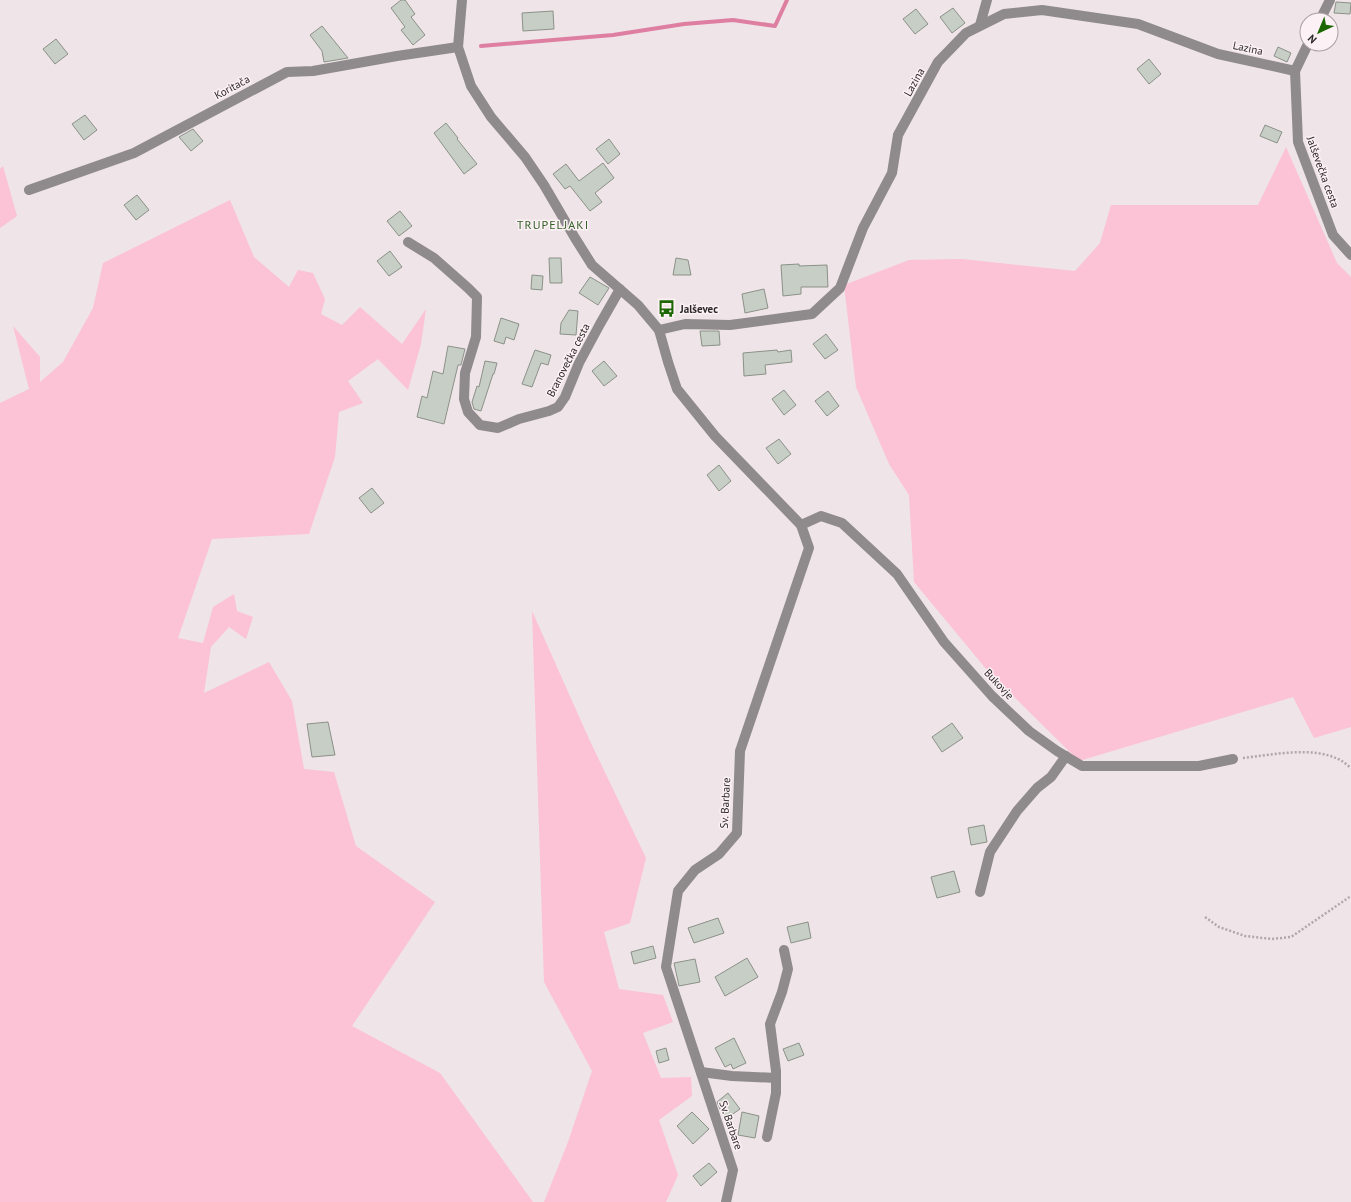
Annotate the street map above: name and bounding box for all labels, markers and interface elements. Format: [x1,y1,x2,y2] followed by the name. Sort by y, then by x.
[1299,12,1339,52] north arrow
[1305,32,1320,47] text: N
[1232,38,1264,58] street label: Lazina
[901,65,927,99] street label: Lazina
[212,72,252,102] street label: Koritača
[1303,133,1342,210] street label: Jalševečka cesta
[517,217,589,232] district label: TRUPELJAKI
[657,299,677,319] bus stop icon: Jalševec
[679,302,718,316] place label: Jalševec
[543,321,593,399] street label: Branovečka cesta
[981,666,1017,703] street label: Bukovje
[717,777,733,829] street label: Sv. Barbare
[716,1099,746,1152] street label: Sv. Barbare

